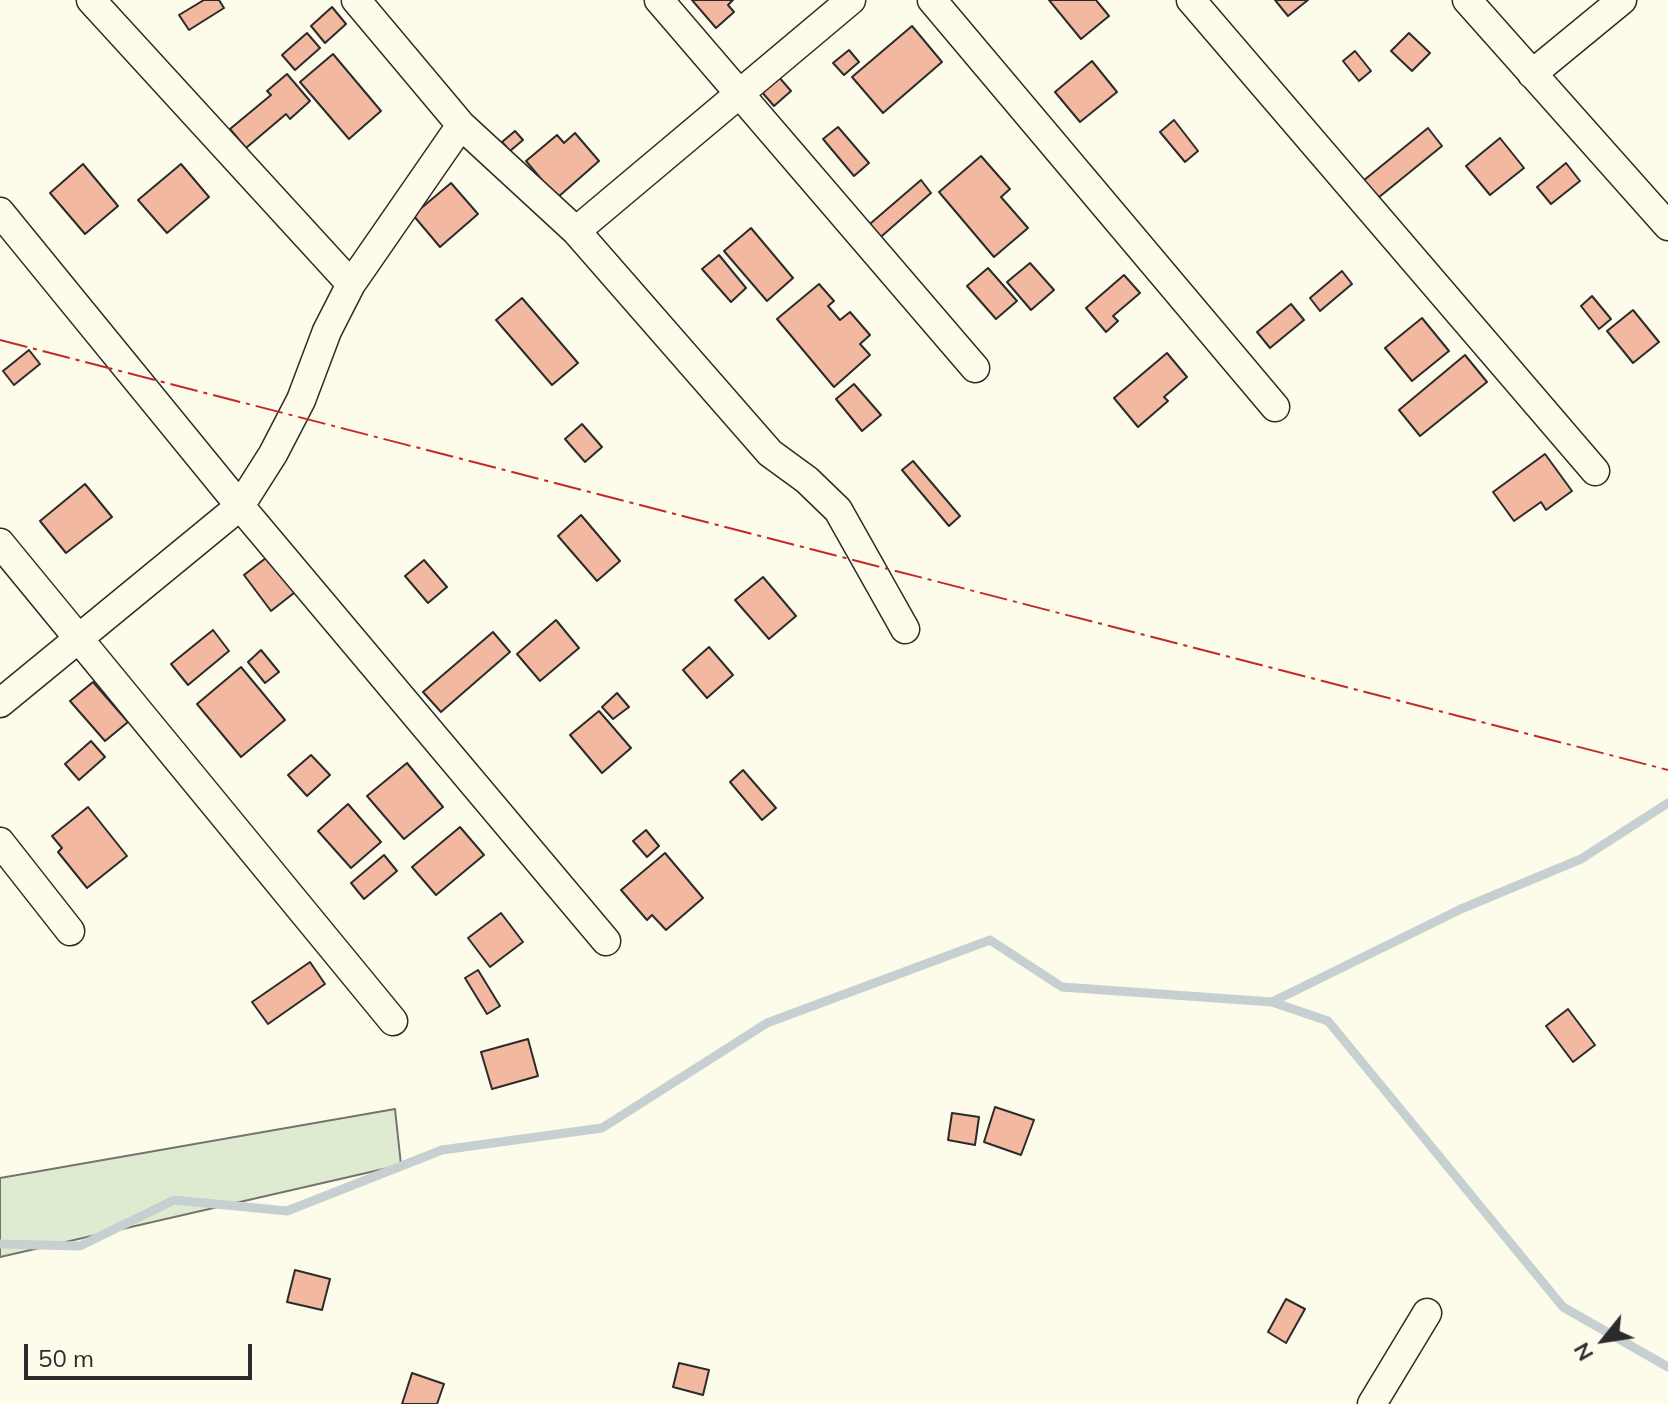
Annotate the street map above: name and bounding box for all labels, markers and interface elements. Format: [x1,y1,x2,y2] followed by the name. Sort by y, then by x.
[1564,1300,1644,1380] north arrow
[28,1328,256,1378] scale bar
[1567,1338,1599,1366] text: N
[38,1343,94,1373] text: 50 m

